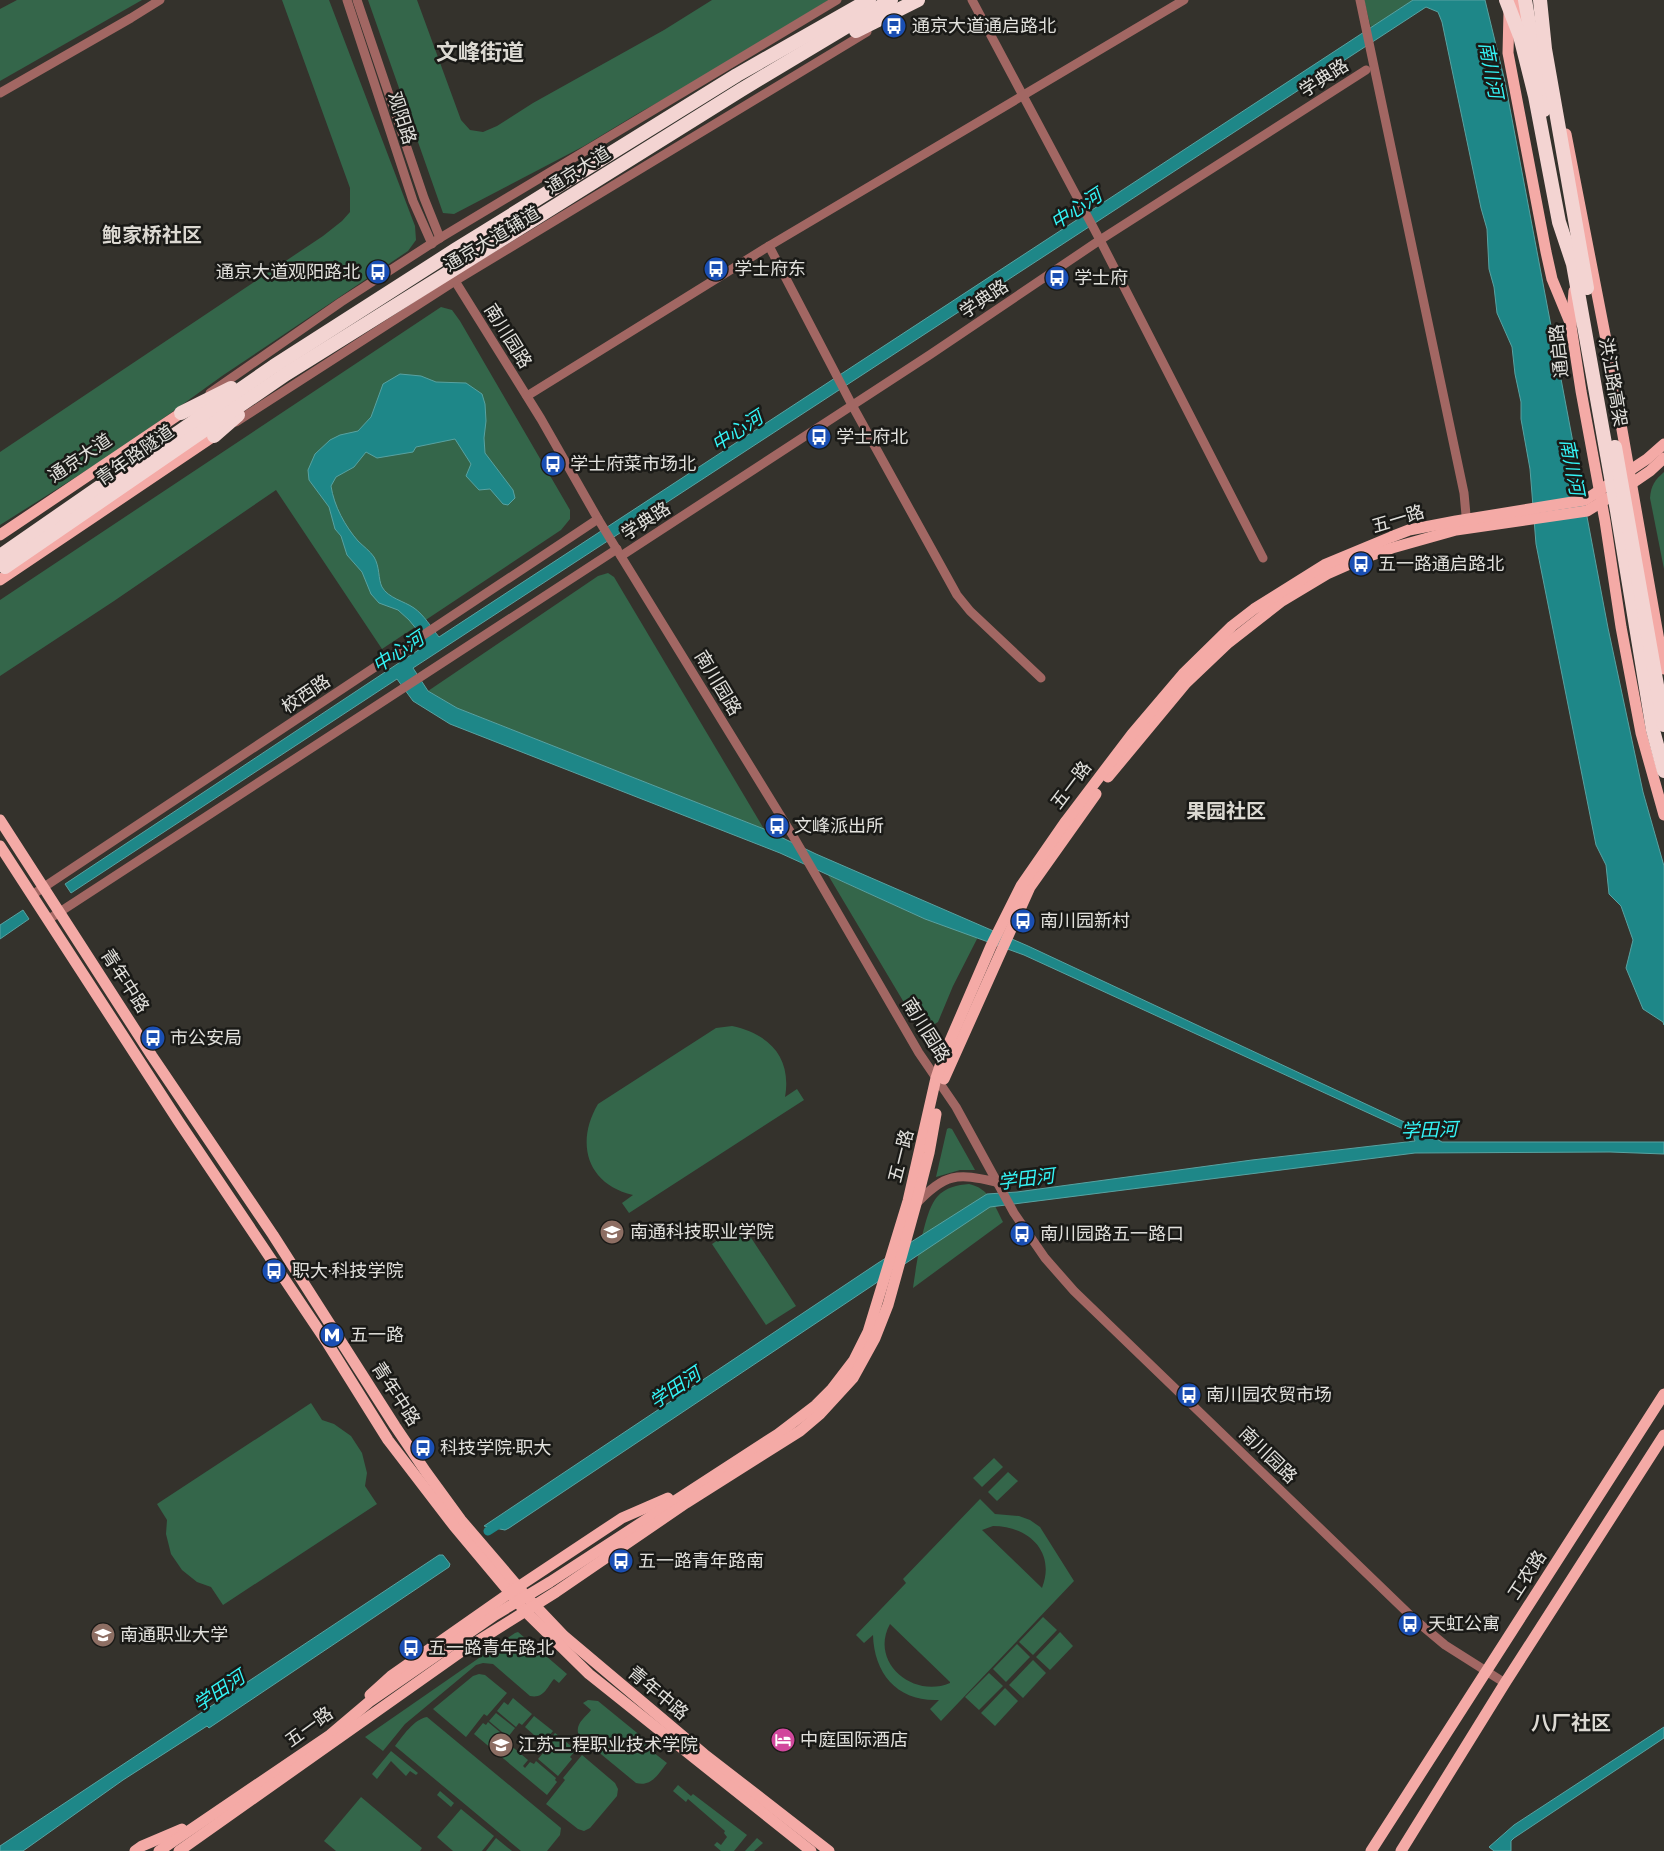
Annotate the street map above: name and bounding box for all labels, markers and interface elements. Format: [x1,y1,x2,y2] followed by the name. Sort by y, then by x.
[881,13,907,39] bus stop icon: 通京大道通启路北
[912,14,1056,38] place label: 通京大道通启路北
[436,38,524,67] district label: 文峰街道
[1473,40,1509,104] water label: 南川河
[1295,53,1353,103] street label: 学典路
[382,89,422,147] street label: 观阳路
[541,141,615,199] street label: 通京大道
[1045,181,1110,235] water label: 中心河
[440,201,544,277] street label: 通京大道辅道
[102,222,202,248] district label: 鲍家桥社区
[703,256,729,282] bus stop icon: 学士府东
[734,257,806,281] place label: 学士府东
[365,259,391,285] bus stop icon: 通京大道观阳路北
[216,260,360,284] place label: 通京大道观阳路北
[1044,265,1070,291] bus stop icon: 学士府
[1074,266,1128,290] place label: 学士府
[955,274,1013,324] street label: 学典路
[479,299,537,373] street label: 南川园路
[1544,323,1574,379] street label: 通启路
[1593,336,1633,428] street label: 洪江路高架
[706,403,771,457] water label: 中心河
[91,419,179,491] street label: 青年路隧道
[806,424,832,450] bus stop icon: 学士府北
[836,425,908,449] place label: 学士府北
[43,428,117,488] street label: 通京大道
[1554,437,1590,501] water label: 南川河
[540,451,566,477] bus stop icon: 学士府菜市场北
[570,452,696,476] place label: 学士府菜市场北
[617,496,675,546] street label: 学典路
[1369,500,1427,538] street label: 五一路
[1348,551,1374,577] bus stop icon: 五一路通启路北
[1378,552,1504,576] place label: 五一路通启路北
[367,624,432,678] water label: 中心河
[689,646,747,720] street label: 南川园路
[277,669,335,719] street label: 校西路
[1045,756,1097,814] street label: 五一路
[1186,798,1266,824] district label: 果园社区
[764,813,790,839] bus stop icon: 文峰派出所
[794,814,884,838] place label: 文峰派出所
[1010,908,1036,934] bus stop icon: 南川园新村
[1040,909,1130,933] place label: 南川园新村
[95,944,155,1018] street label: 青年中路
[897,993,955,1067] street label: 南川园路
[140,1025,166,1051] bus stop icon: 市公安局
[170,1026,242,1050] place label: 市公安局
[1400,1116,1462,1143] water label: 学田河
[883,1127,919,1185] street label: 五一路
[996,1163,1060,1195] water label: 学田河
[599,1219,625,1245] school or university icon: 南通科技职业学院
[630,1220,774,1244] place label: 南通科技职业学院
[1009,1221,1035,1247] bus stop icon: 南川园路五一路口
[1040,1222,1184,1246] place label: 南川园路五一路口
[261,1258,287,1284] bus stop icon: 职大·科技学院
[292,1259,404,1283] place label: 职大·科技学院
[319,1322,345,1348] metro station icon: 五一路
[350,1323,404,1347] place label: 五一路
[366,1357,426,1431] street label: 青年中路
[644,1359,709,1414] water label: 学田河
[1176,1382,1202,1408] bus stop icon: 南川园农贸市场
[1206,1383,1332,1407] place label: 南川园农贸市场
[1234,1421,1302,1489] street label: 南川园路
[410,1435,436,1461] bus stop icon: 科技学院·职大
[440,1436,552,1460] place label: 科技学院·职大
[1502,1546,1552,1604] street label: 工农路
[608,1548,634,1574] bus stop icon: 五一路青年路南
[638,1549,764,1573] place label: 五一路青年路南
[1397,1611,1423,1637] bus stop icon: 天虹公寓
[1428,1612,1500,1636] place label: 天虹公寓
[90,1622,116,1648] school or university icon: 南通职业大学
[120,1623,228,1647] place label: 南通职业大学
[398,1635,424,1661] bus stop icon: 五一路青年路北
[428,1636,554,1660] place label: 五一路青年路北
[623,1661,693,1725] street label: 青年中路
[188,1662,253,1717] water label: 学田河
[280,1701,338,1753] street label: 五一路
[1531,1710,1611,1736] district label: 八厂社区
[770,1727,796,1753] hotel icon: 中庭国际酒店
[800,1728,908,1752] place label: 中庭国际酒店
[488,1732,514,1758] school or university icon: 江苏工程职业技术学院
[518,1733,698,1757] place label: 江苏工程职业技术学院

